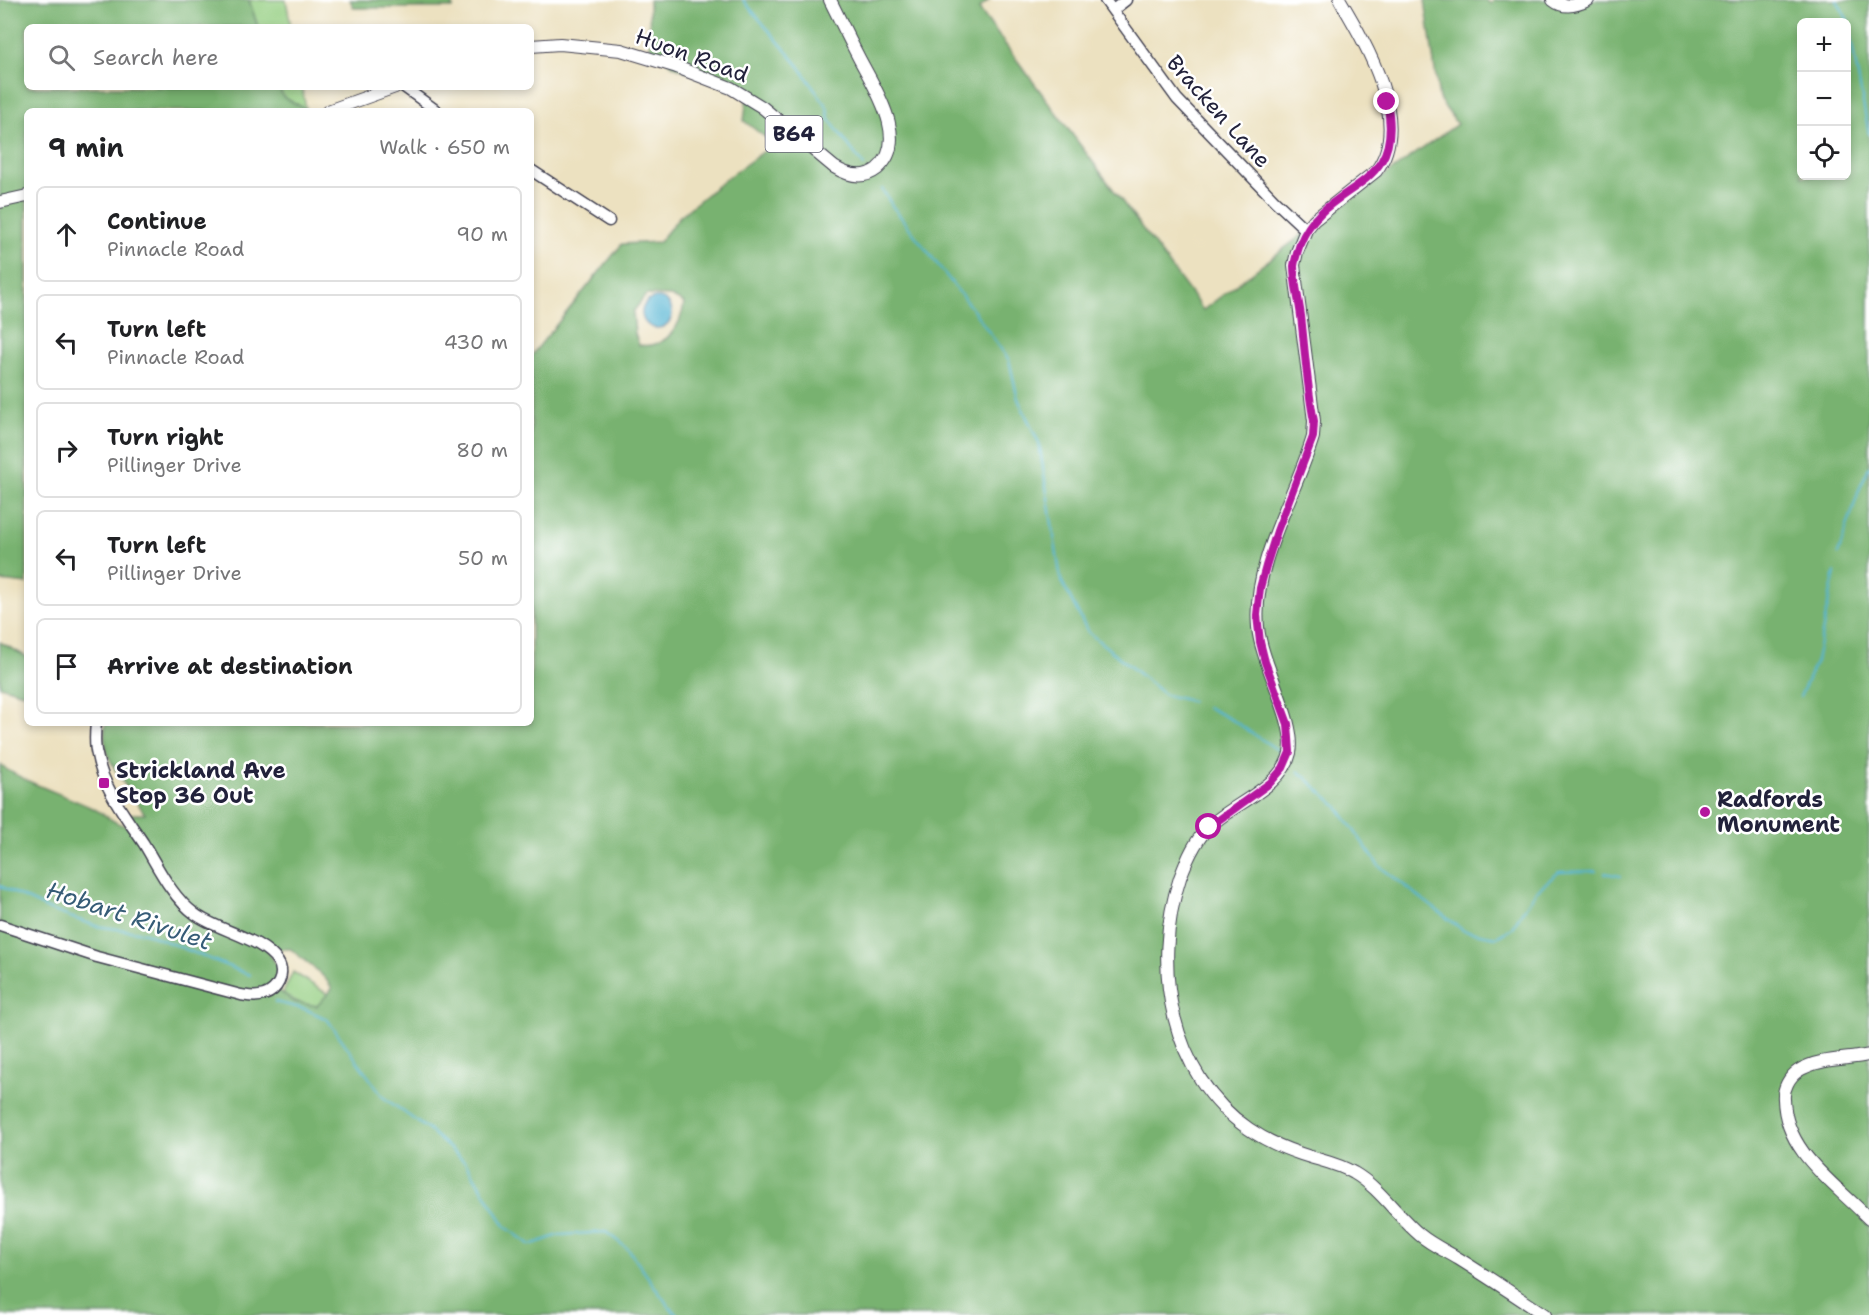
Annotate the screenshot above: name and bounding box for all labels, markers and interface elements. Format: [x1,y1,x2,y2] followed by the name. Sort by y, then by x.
[1797,18,1851,180] map controls
[1797,18,1851,72] button: +
[631,22,752,89] street label: Huon Road
[24,24,534,90] search box
[45,41,78,74] icon: search
[93,43,219,72] text: Search here
[1160,49,1277,174] street label: Bracken Lane
[1797,72,1851,126] button: −
[1373,88,1399,114] route end
[766,116,822,152] road number: B64
[1797,126,1851,180] button: locate
[48,130,124,165] text: 9 min
[379,134,510,160] text: Walk · 650 m
[107,207,207,236] text: Continue
[50,218,83,251] icon: ahead
[456,221,508,247] text: 90 m
[107,236,245,262] text: Pinnacle Road
[107,315,206,344] text: Turn left
[50,326,83,359] icon: left
[444,329,508,355] text: 430 m
[107,344,245,370] text: Pinnacle Road
[107,423,224,452] text: Turn right
[50,434,83,467] icon: right
[456,437,508,463] text: 80 m
[107,452,242,478] text: Pillinger Drive
[107,531,206,560] text: Turn left
[50,542,83,575] icon: left
[458,545,508,571] text: 50 m
[107,560,242,586] text: Pillinger Drive
[50,650,83,683] icon: arrive
[107,652,353,681] text: Arrive at destination
[116,756,286,810] place label: Strickland Ave Stop 36 Out
[97,776,111,790] marker: Strickland Ave Stop 36 Out
[1717,785,1840,839] place label: Radfords Monument
[1698,805,1712,819] marker: Radfords Monument
[1195,813,1221,839] route start
[42,874,216,958] water label: Hobart Rivulet

